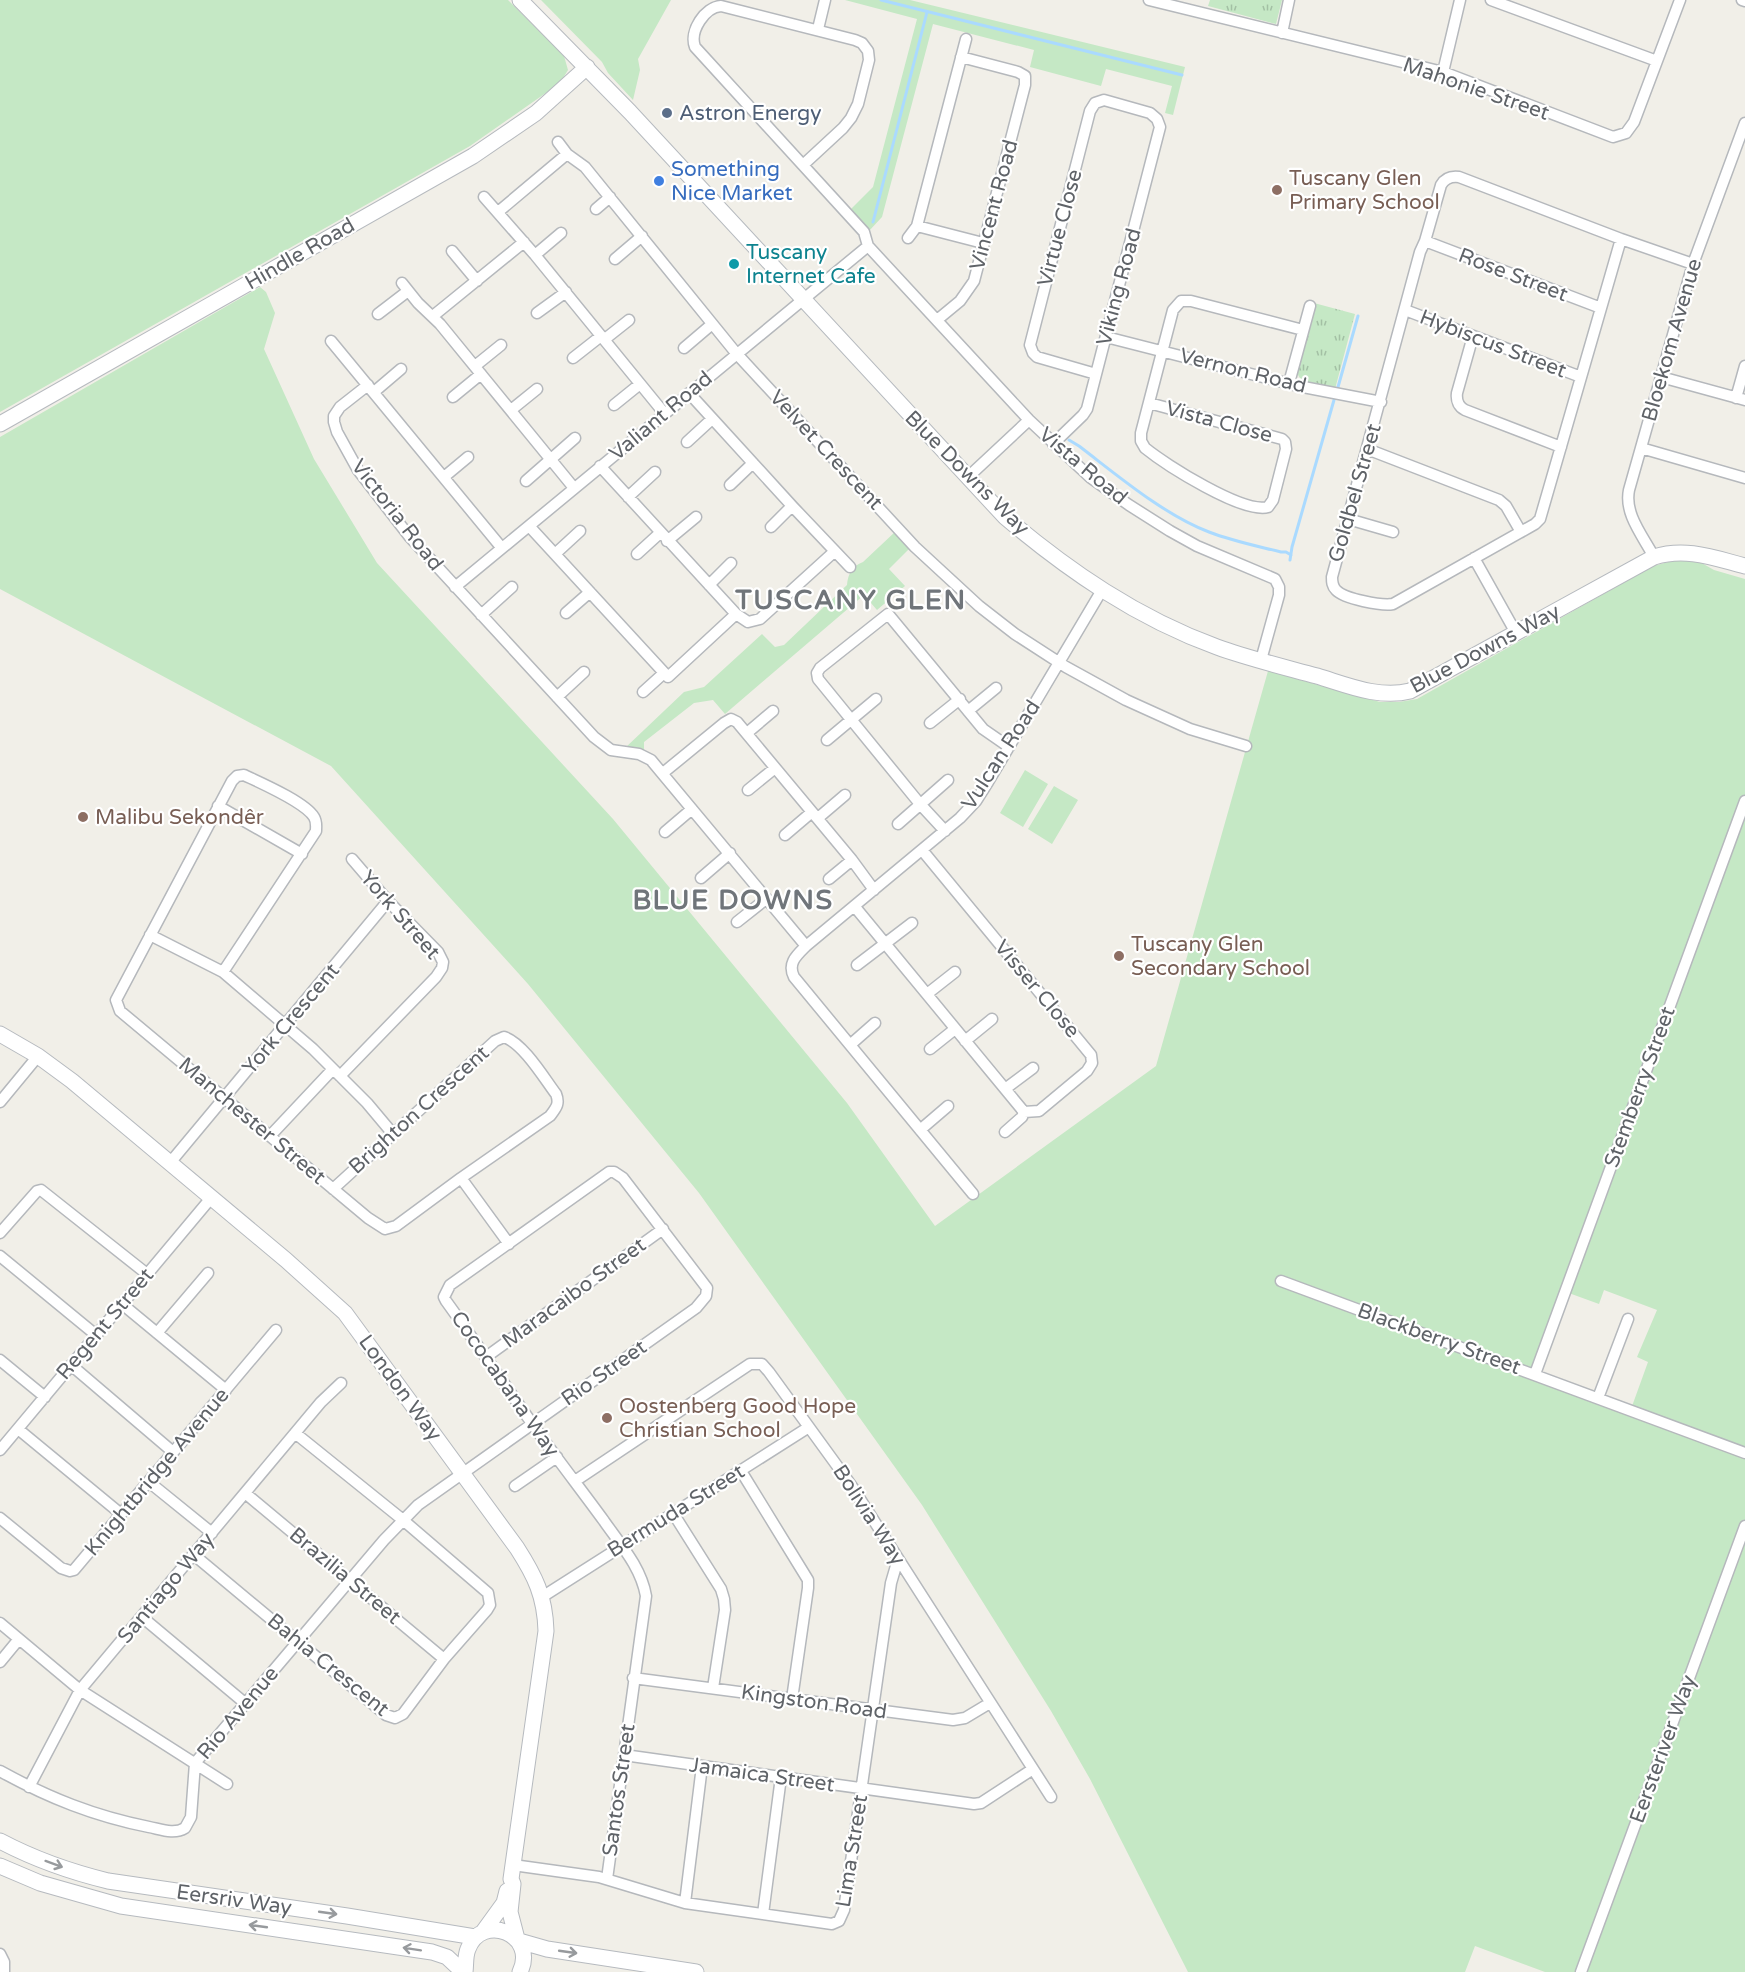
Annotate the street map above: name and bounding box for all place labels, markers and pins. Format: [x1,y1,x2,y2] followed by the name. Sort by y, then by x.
[679,101,822,126] place label: Astron Energy
[660,106,674,120] marker: Astron Energy
[671,157,793,206] place label: Something Nice Market
[1289,166,1440,215] place label: Tuscany Glen Primary School
[652,174,666,188] marker: Something Nice Market
[1270,183,1284,197] marker: Tuscany Glen Primary School
[746,240,876,289] place label: Tuscany Internet Cafe
[727,257,741,271] marker: Tuscany Internet Cafe
[95,805,264,830] place label: Malibu Sekondêr
[76,810,90,824] marker: Malibu Sekondêr
[1131,932,1310,981] place label: Tuscany Glen Secondary School
[1112,949,1126,963] marker: Tuscany Glen Secondary School
[619,1394,856,1443] place label: Oostenberg Good Hope Christian School
[600,1411,614,1425] marker: Oostenberg Good Hope Christian School

